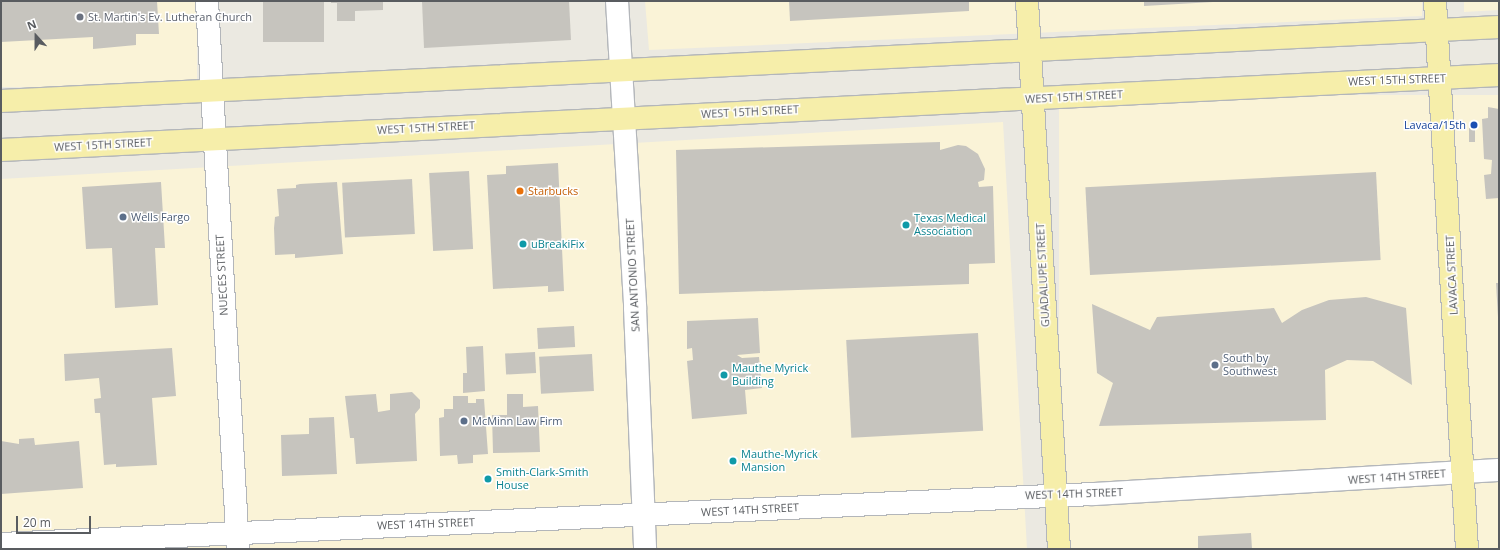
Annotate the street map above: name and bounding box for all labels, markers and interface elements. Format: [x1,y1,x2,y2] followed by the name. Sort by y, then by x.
[88,10,252,24] place label: St. Martin's Ev. Lutheran Church
[75,12,85,22] marker: St. Martin's Ev. Lutheran Church
[16,16,56,56] north arrow
[25,16,38,33] text: N
[1348,72,1446,88] street label: WEST 15TH STREET
[1025,88,1123,106] street label: WEST 15TH STREET
[701,103,799,121] street label: WEST 15TH STREET
[1404,118,1466,132] place label: Lavaca/15th
[377,119,475,137] street label: WEST 15TH STREET
[1469,120,1479,130] marker: Lavaca/15th
[54,136,152,154] street label: WEST 15TH STREET
[528,184,578,198] place label: Starbucks
[515,186,525,196] marker: Starbucks
[131,210,190,224] place label: Wells Fargo
[118,212,128,222] marker: Wells Fargo
[914,212,986,238] place label: Texas Medical Association
[623,218,643,332] street label: SAN ANTONIO STREET
[901,220,911,230] marker: Texas Medical Association
[1034,223,1052,327] street label: GUADALUPE STREET
[213,234,231,316] street label: NUECES STREET
[1443,235,1461,315] street label: LAVACA STREET
[531,237,584,251] place label: uBreakiFix
[518,239,528,249] marker: uBreakiFix
[1223,352,1277,378] place label: South by Southwest
[1210,360,1220,370] marker: South by Southwest
[732,362,808,388] place label: Mauthe Myrick Building
[719,370,729,380] marker: Mauthe Myrick Building
[472,414,563,428] place label: McMinn Law Firm
[459,416,469,426] marker: McMinn Law Firm
[741,448,818,474] place label: Mauthe-Myrick Mansion
[728,456,738,466] marker: Mauthe-Myrick Mansion
[496,466,588,492] place label: Smith-Clark-Smith House
[1348,467,1446,487] street label: WEST 14TH STREET
[483,474,493,484] marker: Smith-Clark-Smith House
[1025,486,1123,502] street label: WEST 14TH STREET
[701,501,799,519] street label: WEST 14TH STREET
[18,508,93,534] scale bar
[23,514,51,531] text: 20 m
[377,516,475,532] street label: WEST 14TH STREET

